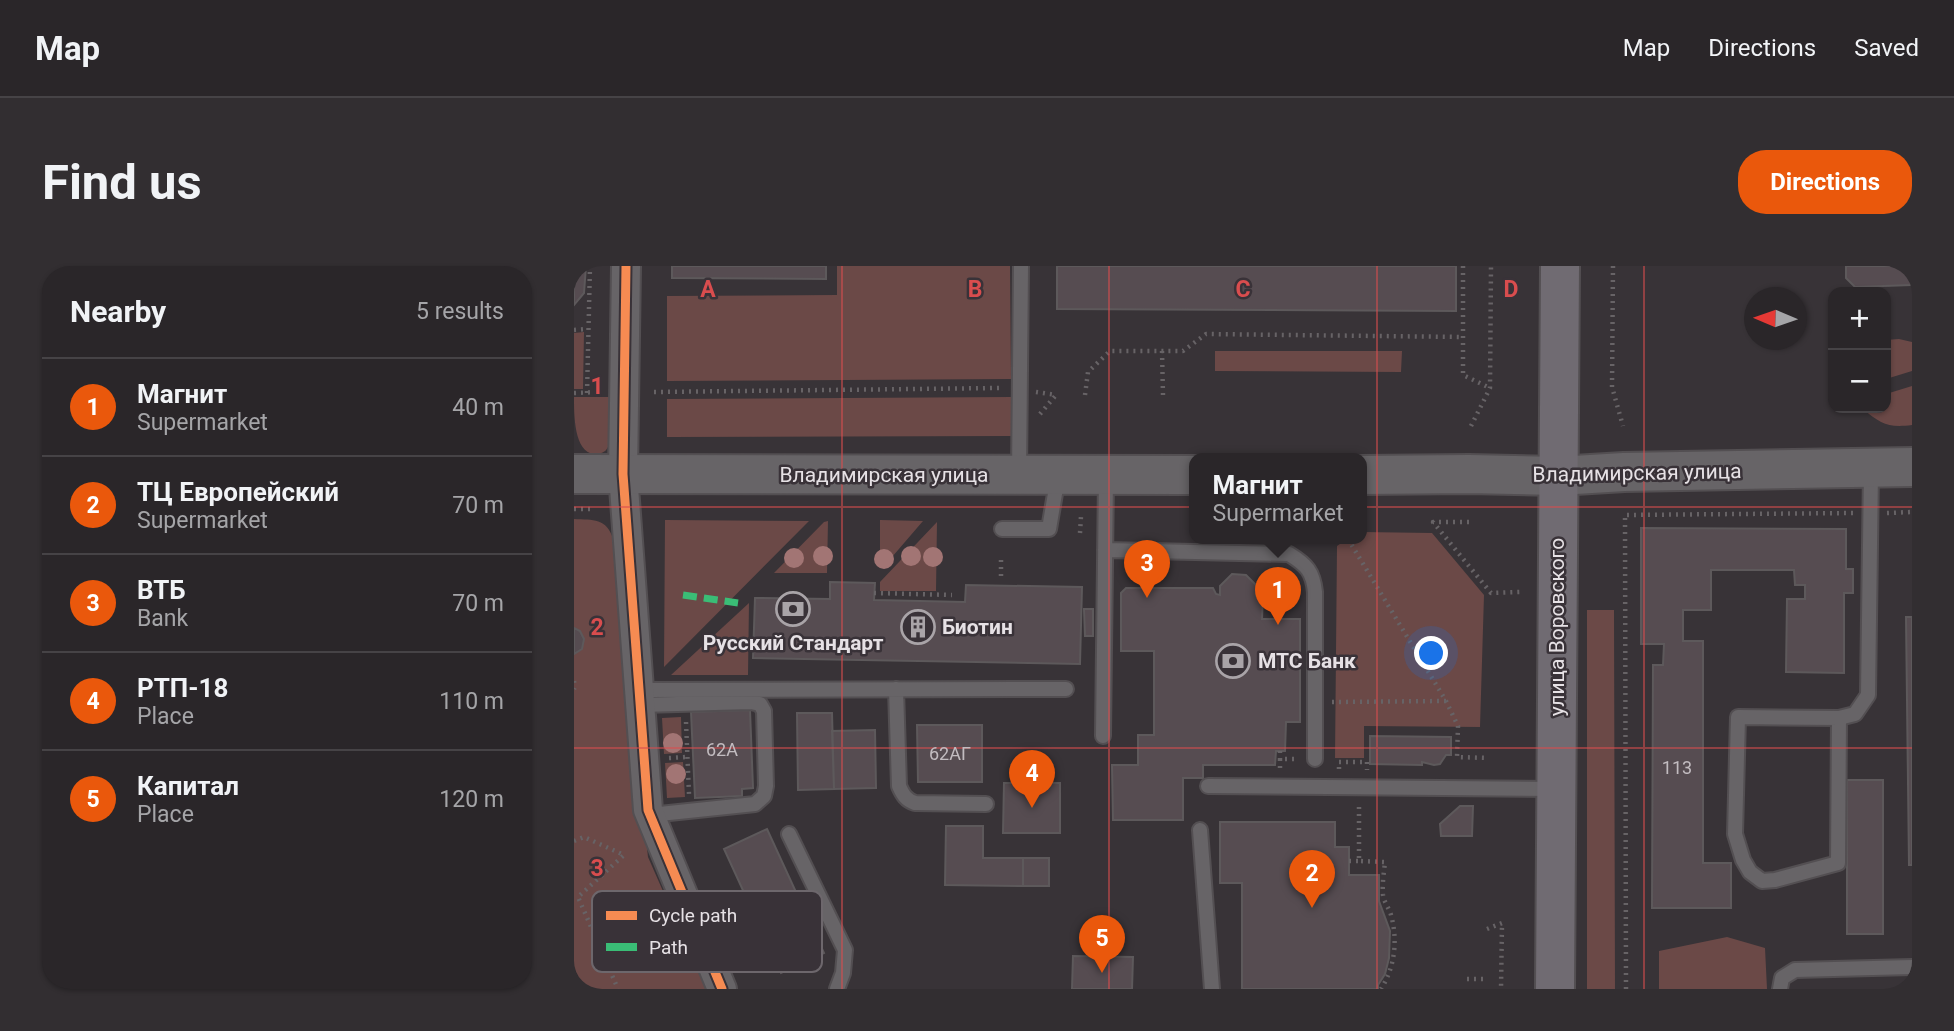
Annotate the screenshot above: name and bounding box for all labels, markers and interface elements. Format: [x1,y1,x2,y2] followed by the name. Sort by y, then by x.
[35,29,100,68] text: Map
[1623,34,1670,62] text: Map
[1708,34,1816,62] text: Directions
[1854,34,1919,62] text: Saved
[1738,150,1912,214] button: Directions
[42,154,202,211] text: Find us
[700,276,716,303] text: A
[968,276,982,303] text: B
[1235,276,1251,303] text: C
[1504,276,1518,303] text: D
[1744,287,1807,350] north arrow
[1828,287,1891,413] map controls
[1828,287,1891,350] button: +
[70,294,166,329] text: Nearby
[416,298,504,325] text: 5 results
[1828,350,1891,413] button: −
[590,373,604,400] text: 1
[137,379,227,409] text: Магнит
[86,394,100,421] text: 1
[452,394,504,421] text: 40 m
[137,409,268,436] text: Supermarket
[1189,453,1367,544] popup
[1532,459,1742,487] street label: Владимирская улица
[779,463,989,487] street label: Владимирская улица
[1213,470,1303,500] text: Магнит
[137,477,339,507] text: ТЦ Европейский
[86,492,100,519] text: 2
[452,492,504,519] text: 70 m
[1213,500,1343,527] text: Supermarket
[137,507,268,534] text: Supermarket
[1545,538,1569,716] street label: улица Воровского
[1124,540,1170,598] pin: 3
[1255,567,1301,625] pin: 1
[137,575,186,605] text: ВТБ
[86,590,100,617] text: 3
[452,590,504,617] text: 70 m
[774,590,812,628] bank icon: Русский Стандарт
[137,605,188,632] text: Bank
[899,608,937,646] building icon: Биотин
[590,614,604,641] text: 2
[942,615,1013,639] place label: Биотин
[703,631,884,655] place label: Русский Стандарт
[1414,636,1448,670] your location
[1214,642,1252,680] bank icon: МТС Банк
[1258,649,1356,673] place label: МТС Банк
[137,673,228,703] text: РТП-18
[86,688,100,715] text: 4
[439,688,504,715] text: 110 m
[137,703,194,730] text: Place
[706,739,738,760] house number: 62А
[929,743,971,764] house number: 62АГ
[1009,750,1055,808] pin: 4
[1662,757,1692,778] house number: 113
[137,771,239,801] text: Капитал
[86,786,100,813] text: 5
[439,786,504,813] text: 120 m
[137,801,194,828] text: Place
[1289,850,1335,908] pin: 2
[590,855,604,882] text: 3
[592,891,822,972] legend
[649,904,737,927] text: Cycle path
[1079,915,1125,973] pin: 5
[649,936,688,959] text: Path

